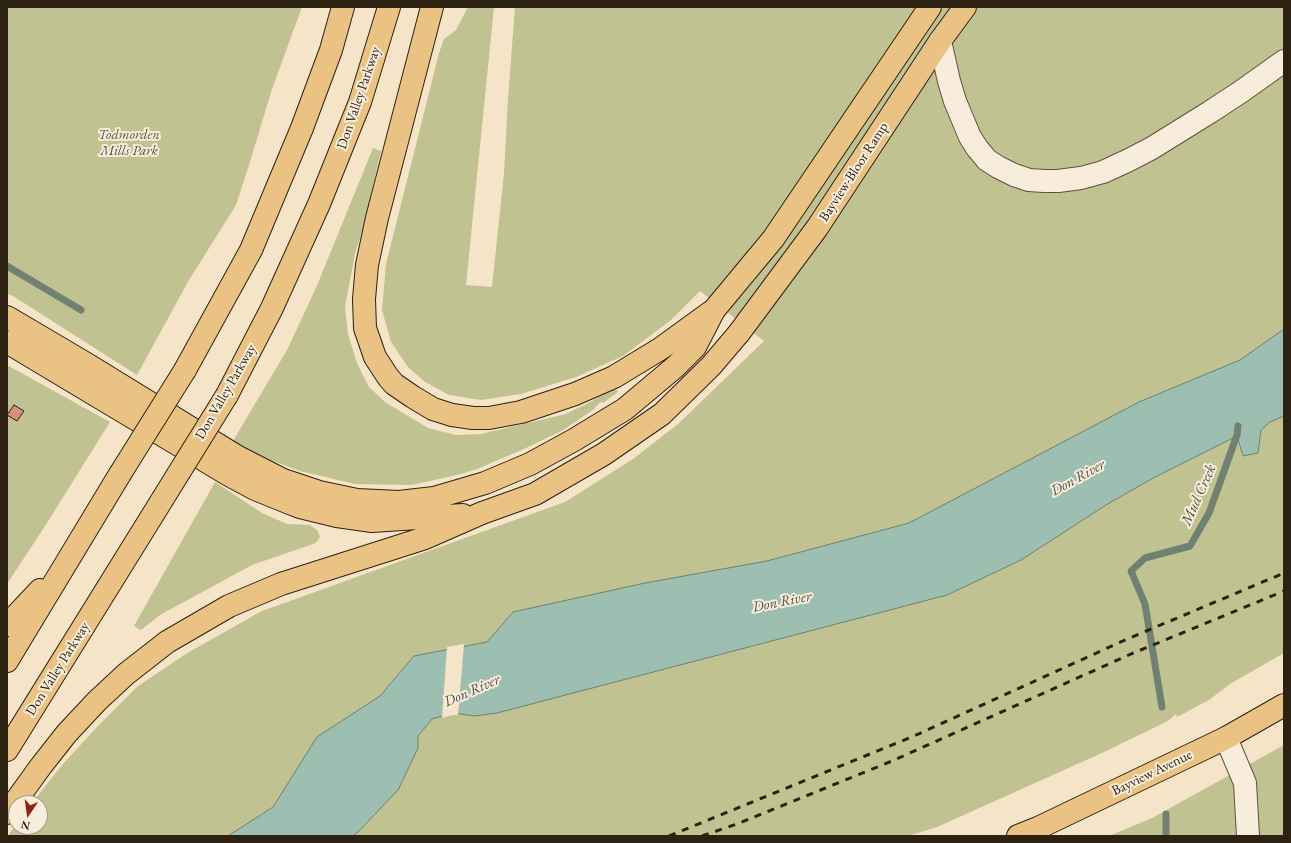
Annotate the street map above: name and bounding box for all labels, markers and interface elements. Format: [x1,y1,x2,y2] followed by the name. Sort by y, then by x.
[334,45,384,151] street label: Don Valley Parkway
[816,119,892,225] street label: Bayview-Bloor Ramp
[98,127,160,160] park label: Todmorden Mills Park
[192,341,260,443] street label: Don Valley Parkway
[1048,456,1108,500] water label: Don River
[1178,462,1220,528] water label: Mud Creek
[751,587,813,617] water label: Don River
[22,619,94,719] street label: Don Valley Parkway
[441,671,503,711] water label: Don River
[1109,746,1195,800] street label: Bayview Avenue
[8,795,48,835] north arrow
[20,818,31,834] text: N

